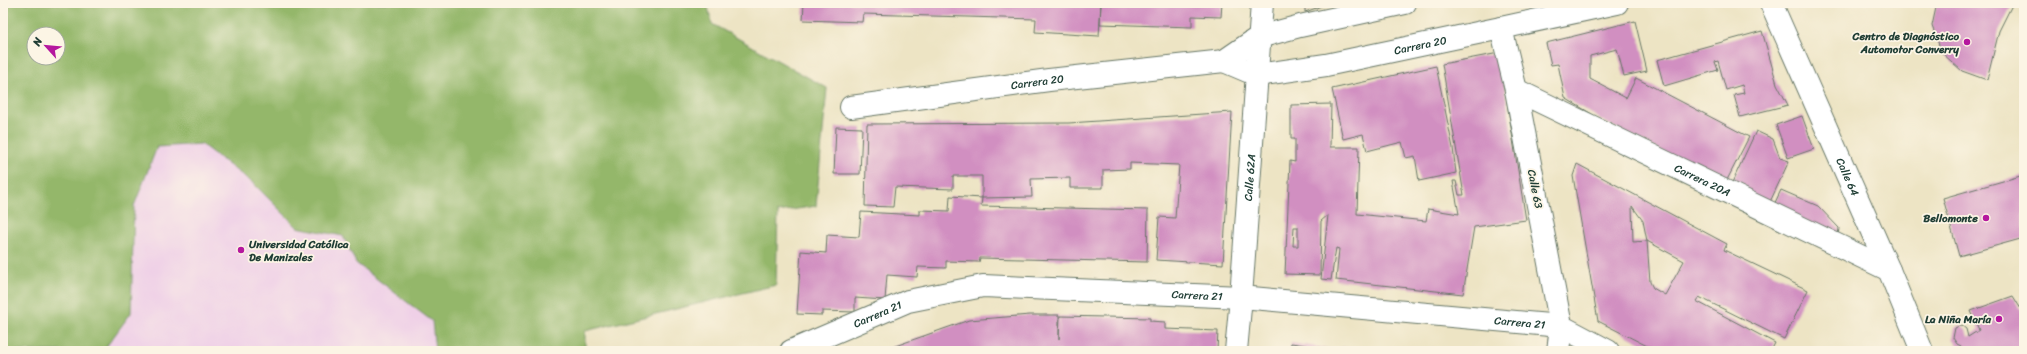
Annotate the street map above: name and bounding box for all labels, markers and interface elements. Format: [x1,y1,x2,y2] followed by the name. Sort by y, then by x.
[26,26,66,66] north arrow
[1852,27,1959,59] place label: Centro de Diagnóstico Automotor Converry
[1392,30,1448,60] street label: Carrera 20
[27,34,48,50] text: N
[1962,37,1972,47] marker: Centro de Diagnóstico Automotor Converry
[1010,69,1065,95] street label: Carrera 20
[1238,153,1261,202] street label: Calle 62A
[1831,154,1865,199] street label: Calle 64
[1671,158,1734,202] street label: Carrera 20A
[1522,168,1548,210] street label: Calle 63
[1923,209,1978,228] place label: Bellomonte
[1981,213,1991,223] marker: Bellomonte
[249,235,349,267] place label: Universidad Católica De Manizales
[236,245,246,255] marker: Universidad Católica De Manizales
[1171,285,1223,306] street label: Carrera 21
[850,295,905,333] street label: Carrera 21
[1925,310,1991,329] place label: La Niña María
[1494,311,1546,334] street label: Carrera 21
[1994,314,2004,324] marker: La Niña María

